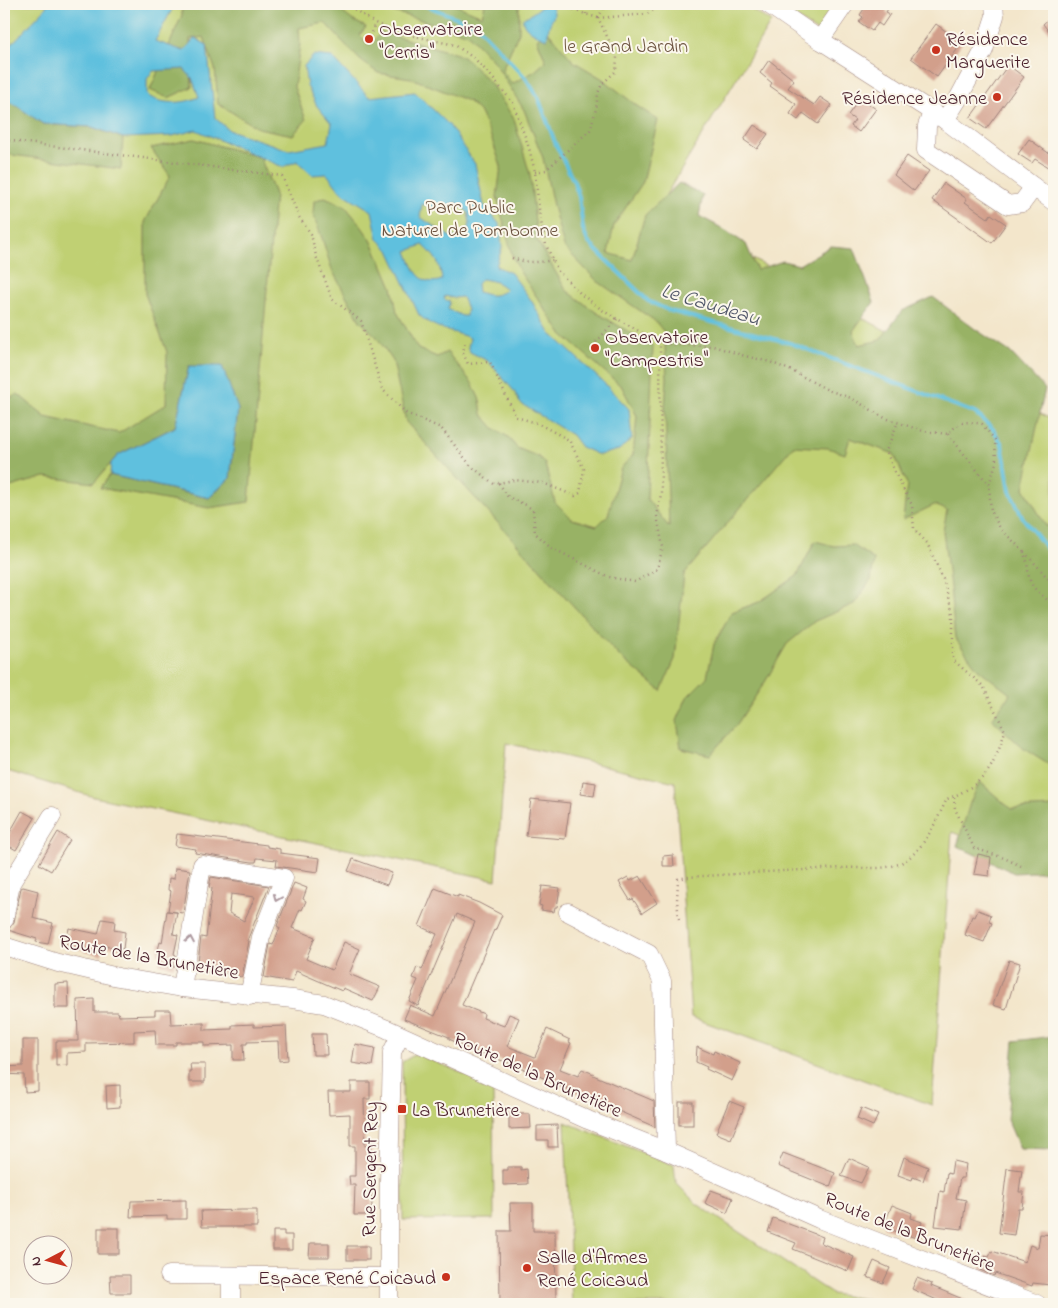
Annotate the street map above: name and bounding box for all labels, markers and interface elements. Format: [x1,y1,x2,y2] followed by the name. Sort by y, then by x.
[379,16,482,68] place label: Observatoire "Cerris"
[946,26,1030,79] place label: Résidence Marguerite
[363,33,375,45] marker: Observatoire "Cerris"
[564,33,688,62] park label: le Grand Jardin
[930,44,942,56] marker: Résidence Marguerite
[842,85,987,114] place label: Résidence Jeanne
[991,91,1003,103] marker: Résidence Jeanne
[381,194,559,246] park label: Parc Public Naturel de Pombonne
[657,277,763,335] water label: Le Caudeau
[605,324,709,376] place label: Observatoire "Campestris"
[589,342,601,354] marker: Observatoire "Campestris"
[272,893,283,902] one-way arrow
[56,928,241,989] street label: Route de la Brunetière
[185,935,195,944] one-way arrow
[448,1026,626,1127] street label: Route de la Brunetière
[412,1097,520,1126] place label: La Brunetière
[356,1101,388,1237] street label: Rue Sergent Rey
[396,1103,408,1115] marker: La Brunetière
[819,1186,999,1281] street label: Route de la Brunetière
[22,1236,72,1286] north arrow
[537,1244,648,1296] place label: Salle d'Armes René Coicaud
[26,1255,47,1267] text: N
[521,1262,533,1274] marker: Salle d'Armes René Coicaud
[258,1265,436,1294] place label: Espace René Coicaud
[440,1271,452,1283] marker: Espace René Coicaud

